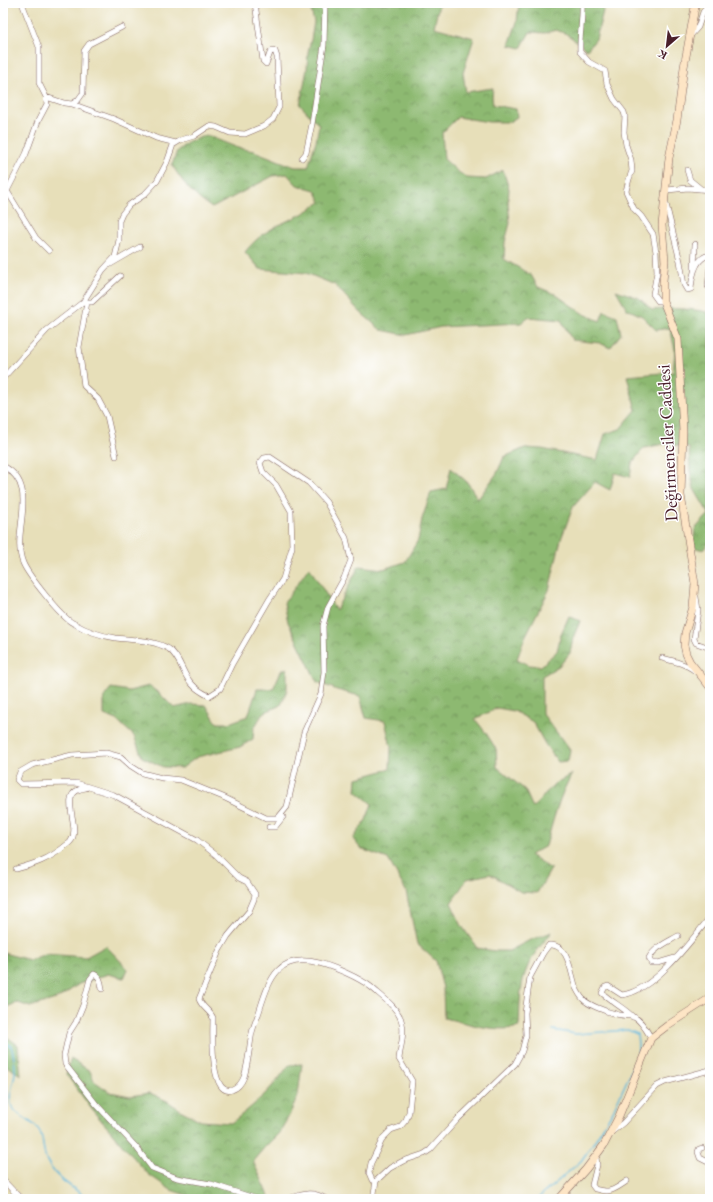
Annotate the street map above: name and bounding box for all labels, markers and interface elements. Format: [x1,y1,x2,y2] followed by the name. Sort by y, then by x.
[647,26,687,66] north arrow
[655,46,669,63] text: K
[651,363,683,522] street label: Değirmenciler Caddesi

